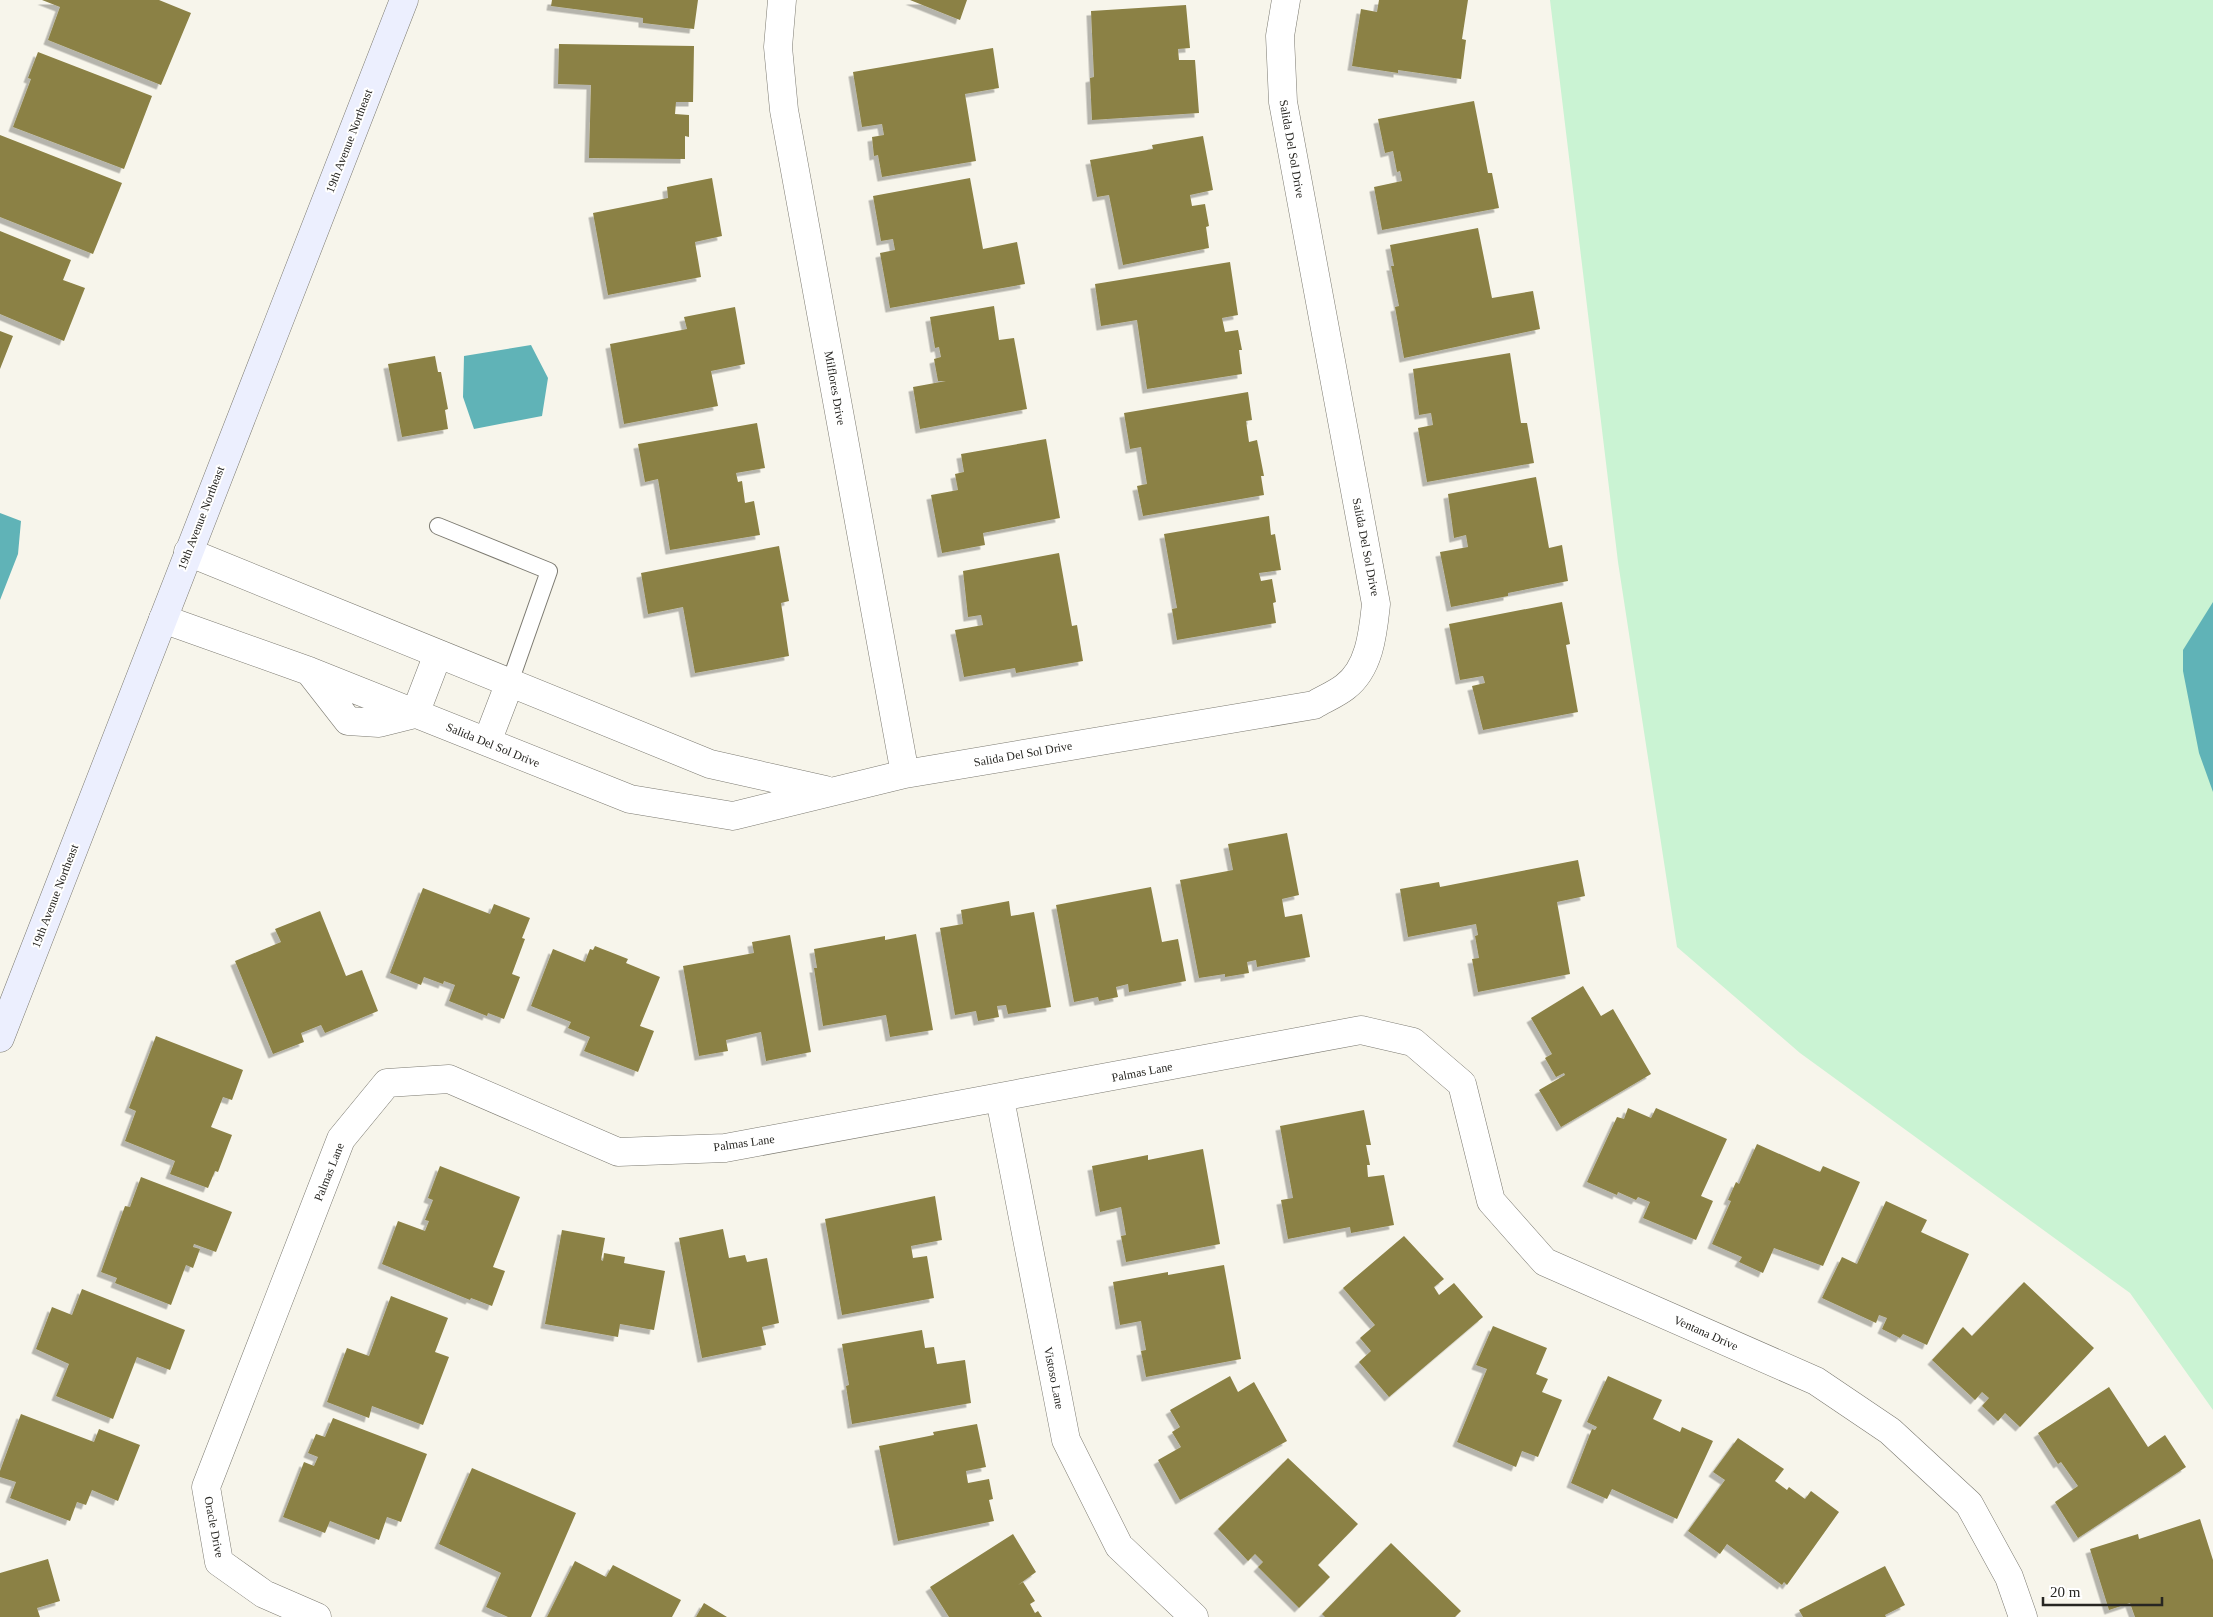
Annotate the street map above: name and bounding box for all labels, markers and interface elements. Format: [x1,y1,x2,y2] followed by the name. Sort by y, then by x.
[323,87,375,195] street label: 19th Avenue Northeast
[1276,99,1308,199] street label: Salida Del Sol Drive
[822,350,848,426] street label: Milflores Drive
[175,464,227,572] street label: 19th Avenue Northeast
[1350,497,1382,597] street label: Salida Del Sol Drive
[444,720,542,770] street label: Salida Del Sol Drive
[973,738,1073,770] street label: Salida Del Sol Drive
[29,842,81,950] street label: 19th Avenue Northeast
[1110,1059,1174,1085] street label: Palmas Lane
[712,1132,776,1154] street label: Palmas Lane
[311,1141,347,1203] street label: Palmas Lane
[1672,1313,1740,1353] street label: Ventana Drive
[1041,1346,1067,1410] street label: Vistoso Lane
[201,1495,227,1559] street label: Oracle Drive
[2043,1574,2162,1606] scale bar
[2050,1584,2081,1600] text: 20 m

